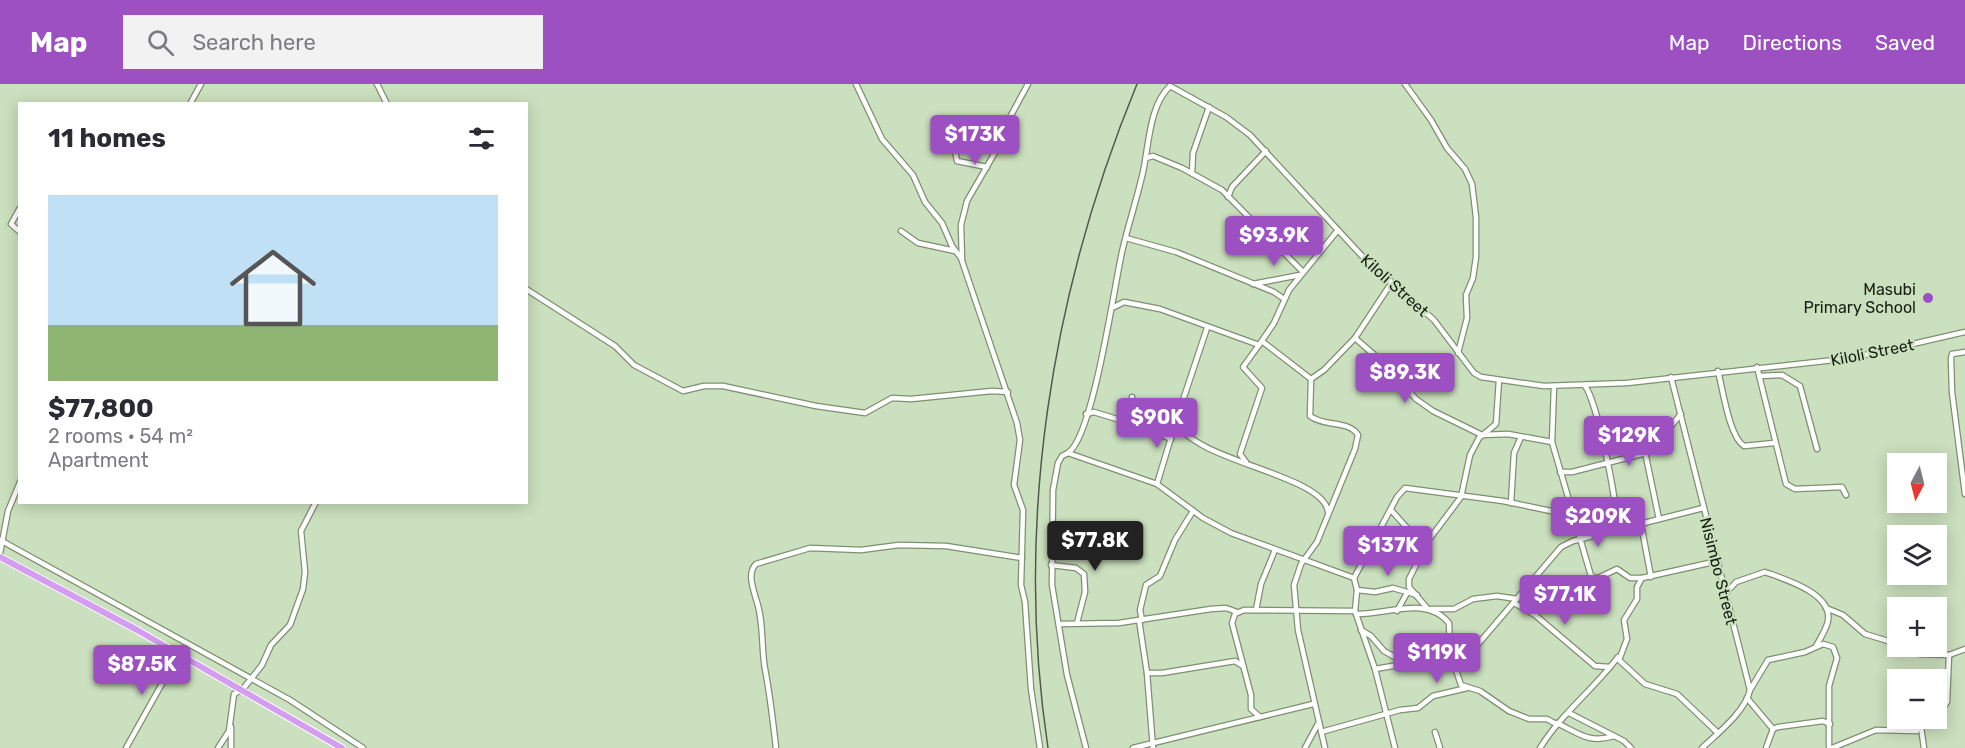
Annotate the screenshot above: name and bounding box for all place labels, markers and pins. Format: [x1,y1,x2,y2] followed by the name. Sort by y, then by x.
[933,115,1017,166] pin: $173K
[1225,216,1323,267] pin: $93.9K
[1804,280,1916,317] place label: Masubi Primary School
[1921,291,1935,305] marker: Masubi Primary School
[1356,353,1454,404] pin: $89.3K
[1121,398,1193,449] pin: $90K
[1587,416,1671,467] pin: $129K
[1556,497,1640,548] pin: $209K
[1046,521,1144,572] pin: $77.8K
[1346,526,1430,577] pin: $137K
[1516,575,1614,626] pin: $77.1K
[1395,633,1479,684] pin: $119K
[93,645,191,696] pin: $87.5K

